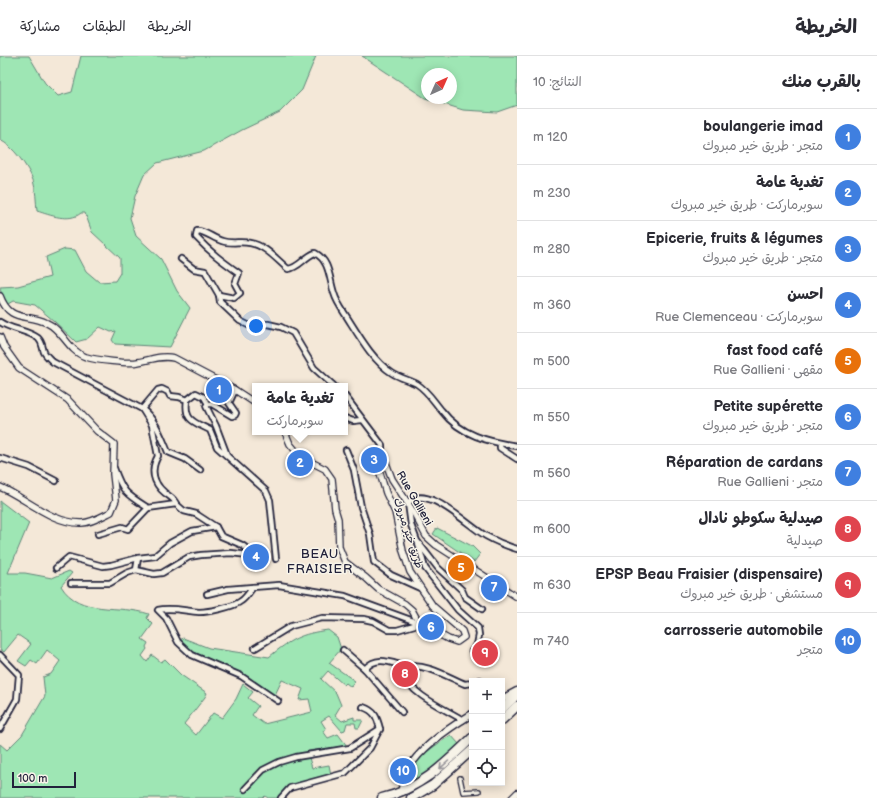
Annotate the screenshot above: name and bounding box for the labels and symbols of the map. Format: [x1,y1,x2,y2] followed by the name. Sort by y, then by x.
[421,68,457,104] north arrow
[246,316,266,336] your location
[206,375,232,405] pin: 1
[361,445,387,475] pin: 3
[287,448,313,478] pin: 2
[394,469,435,528] street label: Rue Gallieni
[390,496,426,570] street label: طريق خير مبروك
[243,542,269,572] pin: 4
[287,546,353,577] district label: BEAU FRAISIER
[448,553,474,583] pin: 5
[481,573,507,603] pin: 7
[418,612,444,642] pin: 6
[472,638,498,668] pin: 9
[392,659,418,689] pin: 8
[390,756,416,786] pin: 10
[439,760,449,769] one-way arrow
[12,770,76,789] scale bar

